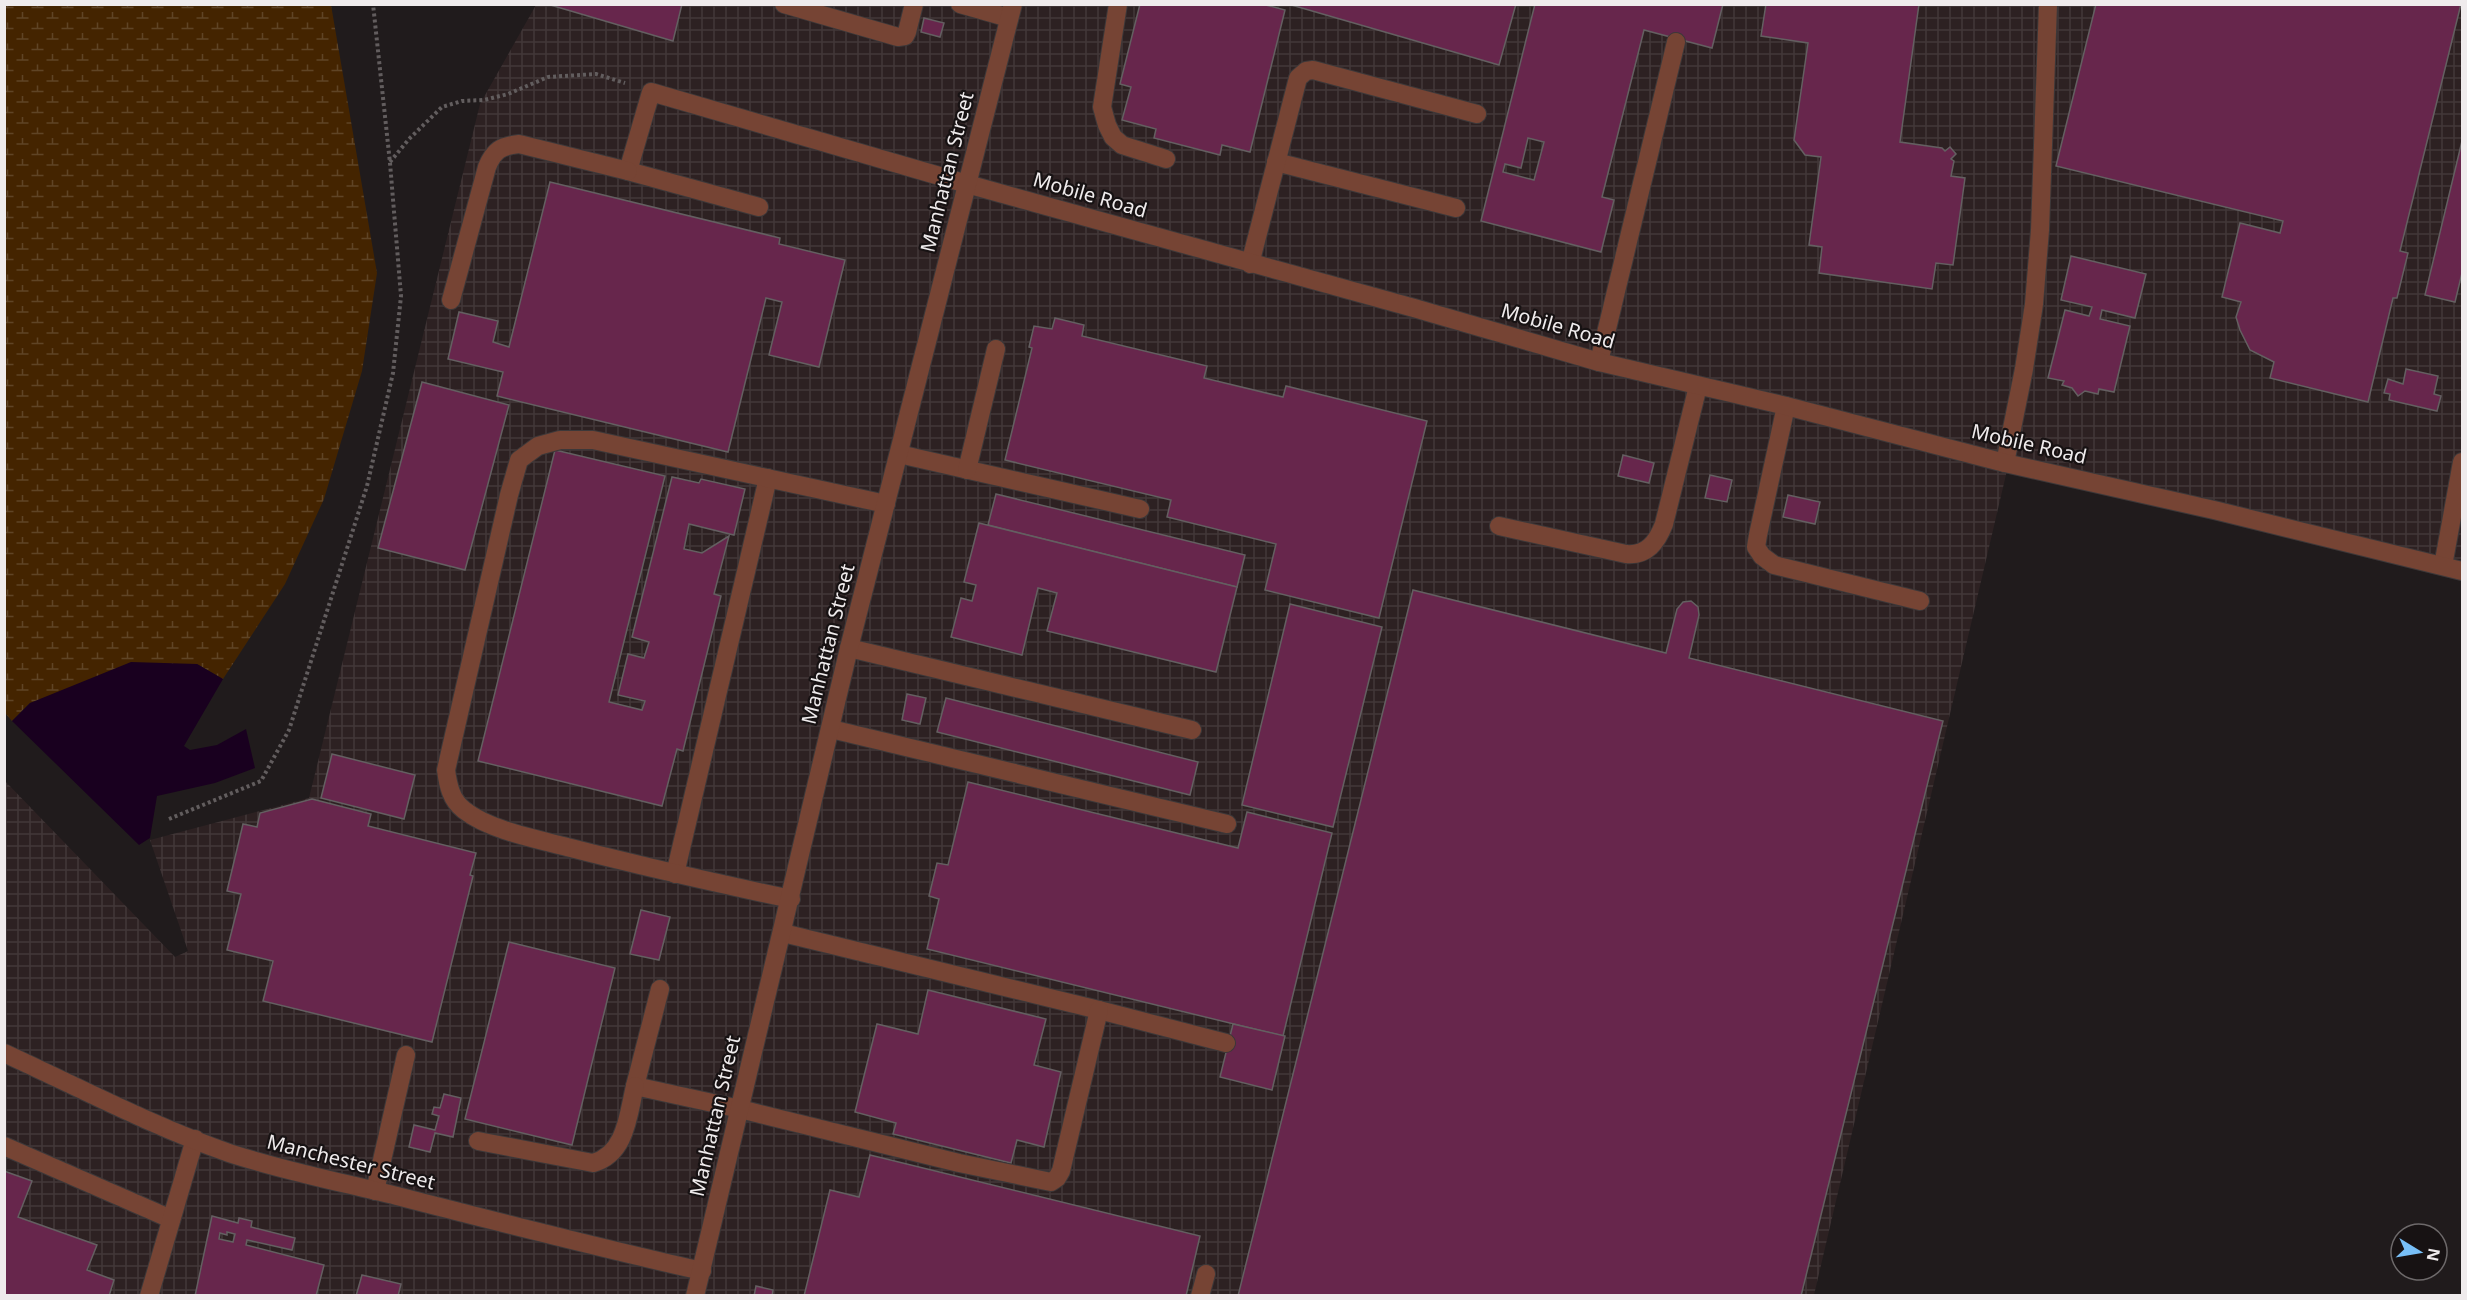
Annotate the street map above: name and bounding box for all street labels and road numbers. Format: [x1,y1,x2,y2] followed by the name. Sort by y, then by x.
[914,89,979,255] street label: Manhattan Street
[1030,165,1150,224] street label: Mobile Road
[1498,296,1618,355] street label: Mobile Road
[1969,417,2089,470] street label: Mobile Road
[795,561,860,727] street label: Manhattan Street
[683,1033,746,1199] street label: Manhattan Street
[264,1128,438,1195] street label: Manchester Street

